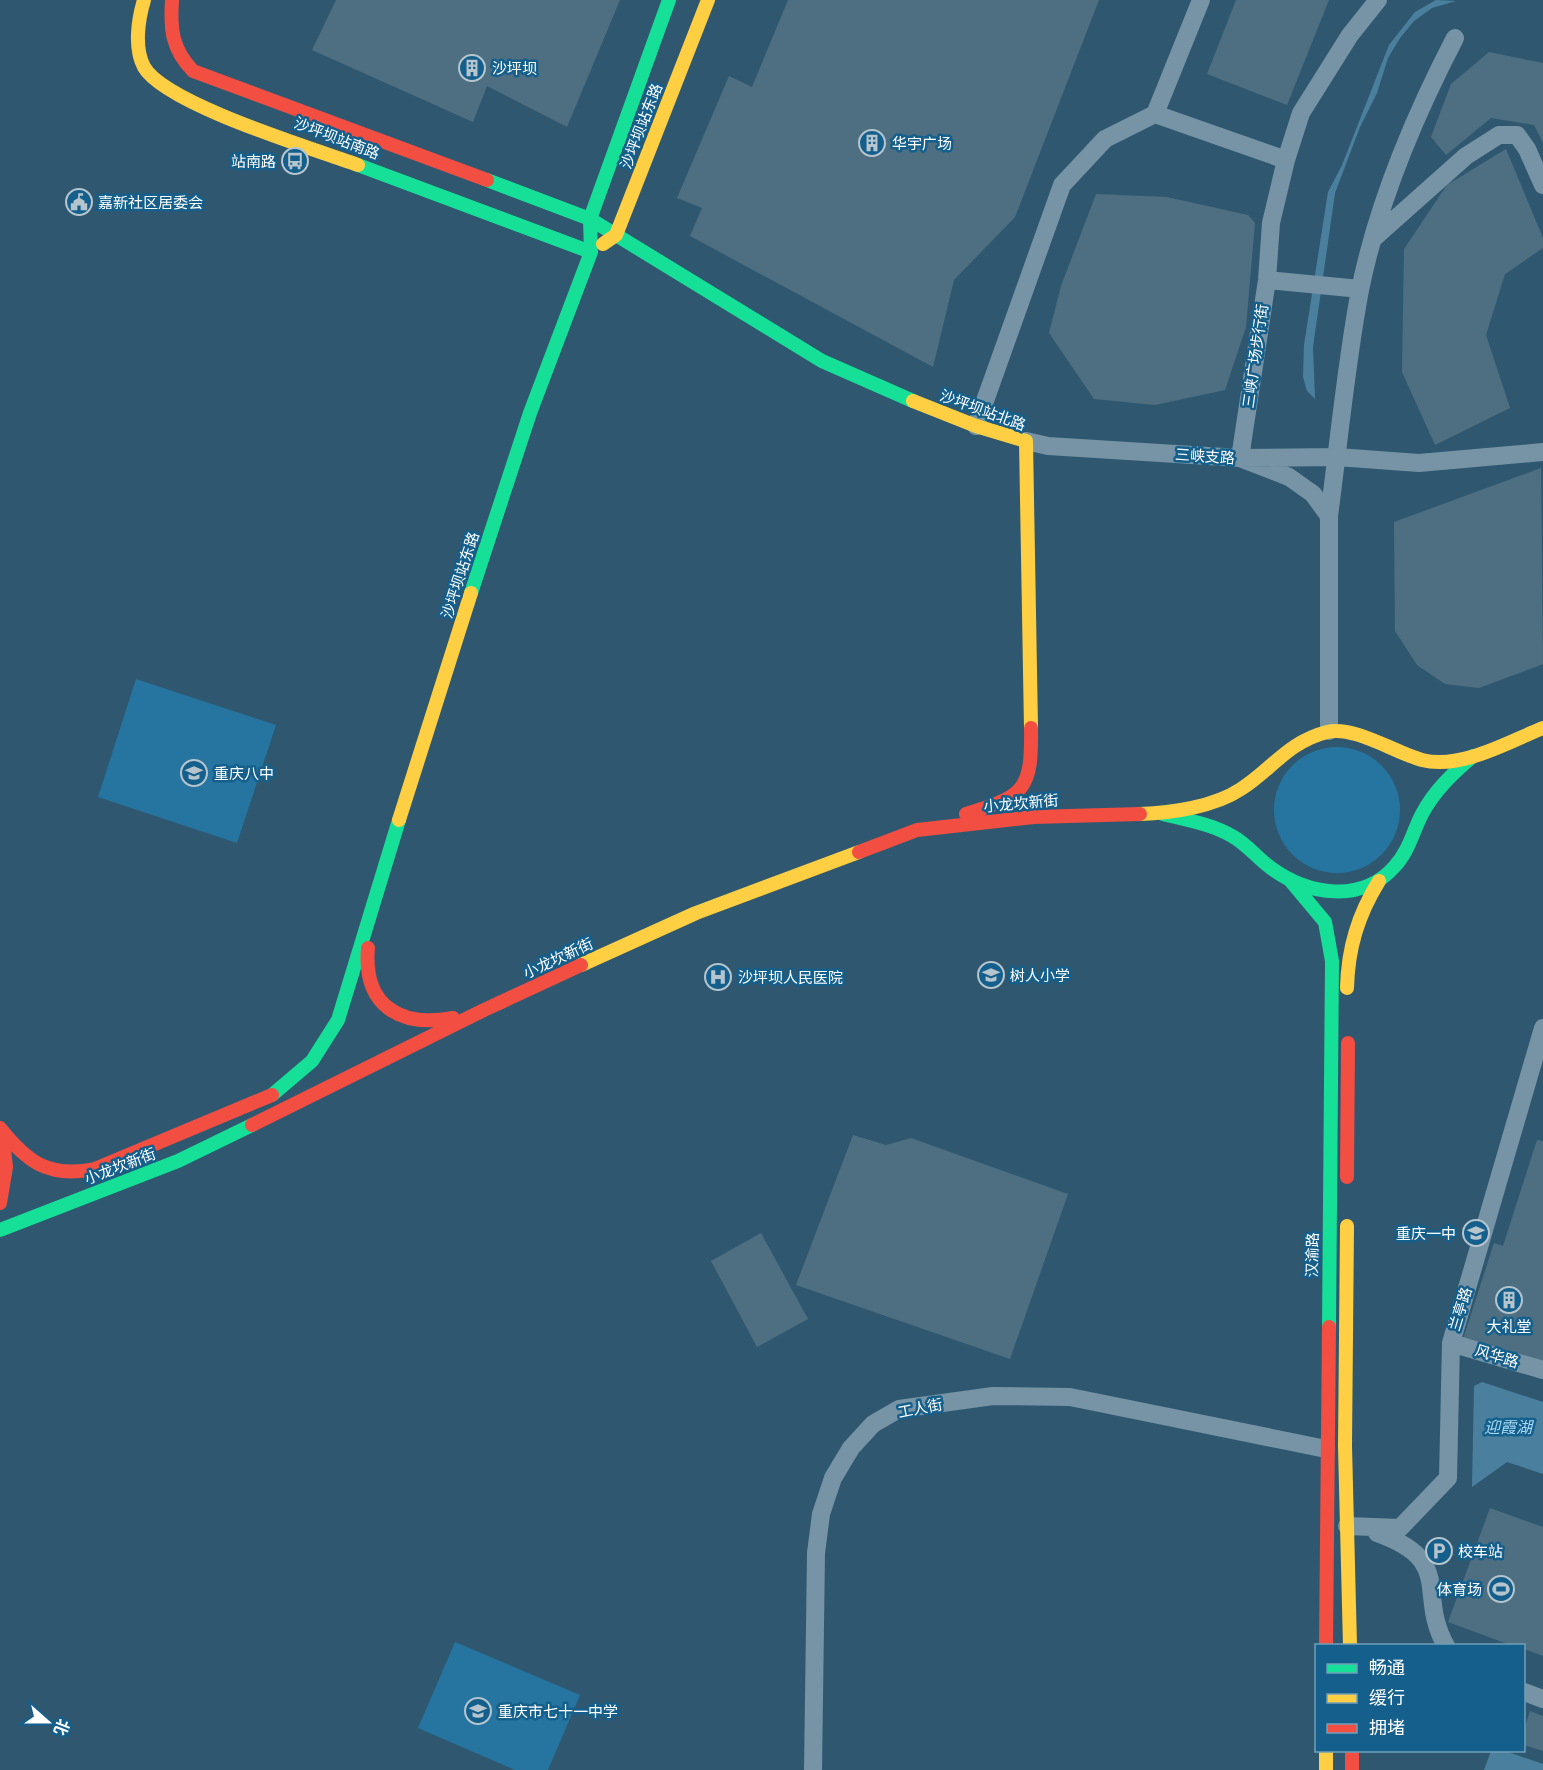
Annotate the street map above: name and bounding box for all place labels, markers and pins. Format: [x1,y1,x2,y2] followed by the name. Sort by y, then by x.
[457,53,487,83] building icon: 沙坪坝
[492,58,537,79] place label: 沙坪坝
[857,128,887,158] building icon: 华宇广场
[892,133,952,154] place label: 华宇广场
[280,146,310,176] bus stop icon: 站南路
[231,151,276,172] place label: 站南路
[64,187,94,217] public building icon: 嘉新社区居委会
[98,192,203,213] place label: 嘉新社区居委会
[179,758,209,788] school or university icon: 重庆八中
[214,763,274,784] place label: 重庆八中
[976,960,1006,990] school or university icon: 树人小学
[703,962,733,992] hospital icon: 沙坪坝人民医院
[1010,965,1070,986] place label: 树人小学
[738,967,843,988] place label: 沙坪坝人民医院
[1461,1218,1491,1248] school or university icon: 重庆一中
[1396,1223,1456,1244] place label: 重庆一中
[1494,1285,1524,1315] building icon: 大礼堂
[1486,1316,1532,1337] place label: 大礼堂
[1424,1536,1454,1566] parking icon: 校车站
[1458,1541,1503,1562] place label: 校车站
[1486,1574,1516,1604] sports icon: 体育场
[1437,1579,1482,1600] place label: 体育场
[463,1696,493,1726] school or university icon: 重庆市七十一中学
[498,1701,618,1722] place label: 重庆市七十一中学

